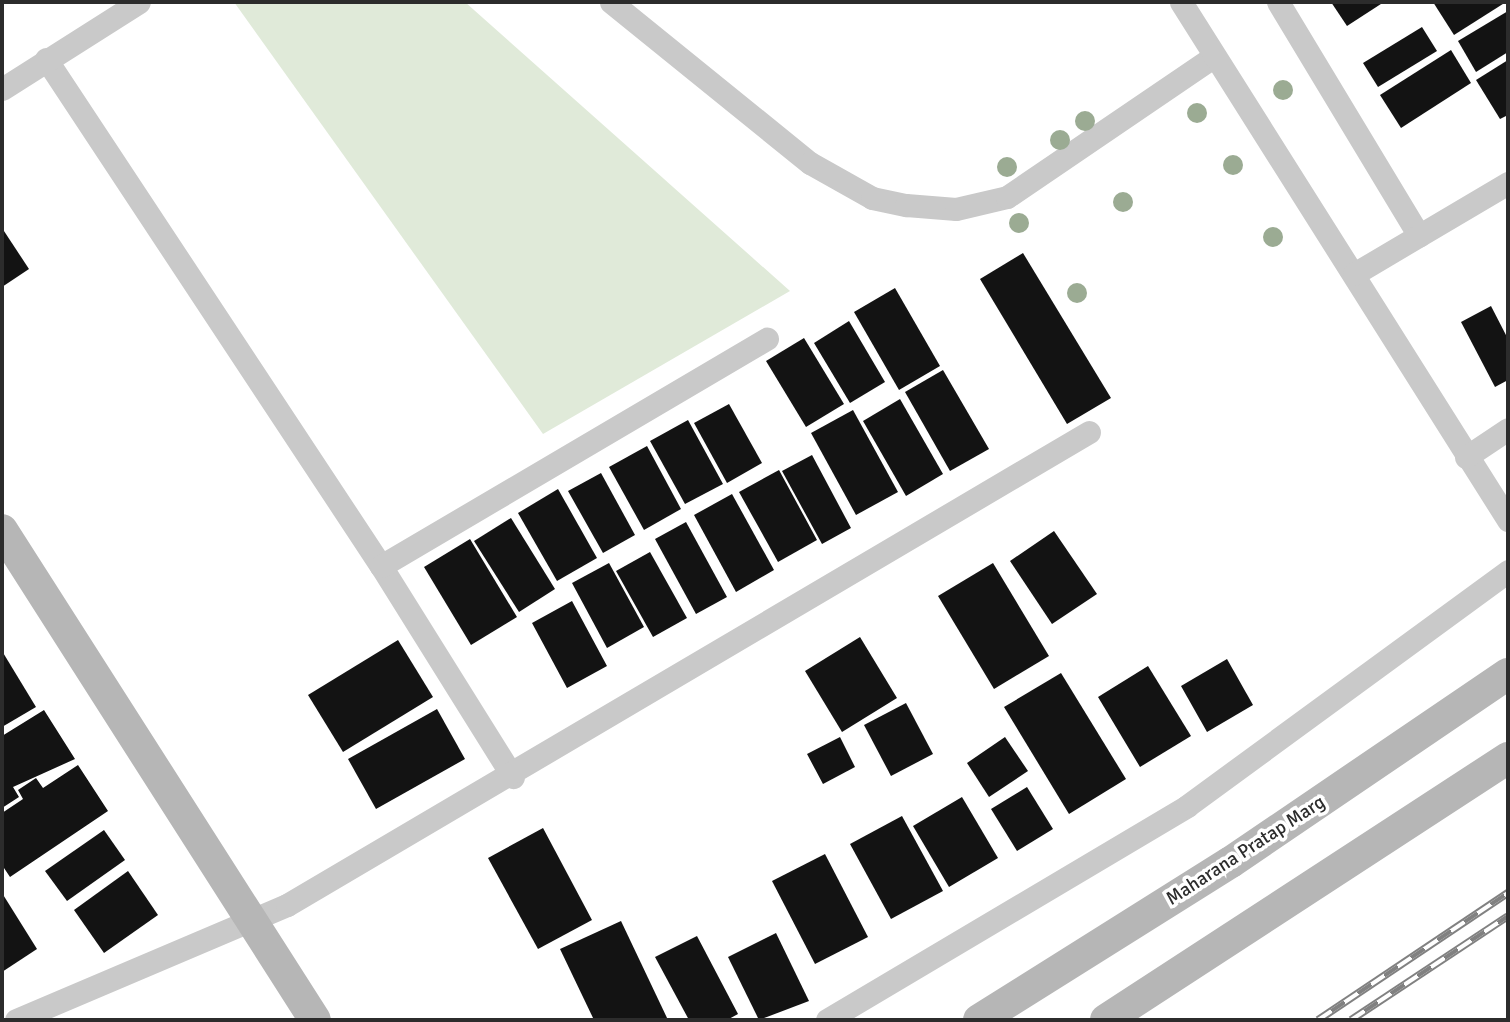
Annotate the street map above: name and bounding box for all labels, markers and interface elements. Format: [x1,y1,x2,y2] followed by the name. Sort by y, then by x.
[1162,791,1330,911] street label: Maharana Pratap Marg

